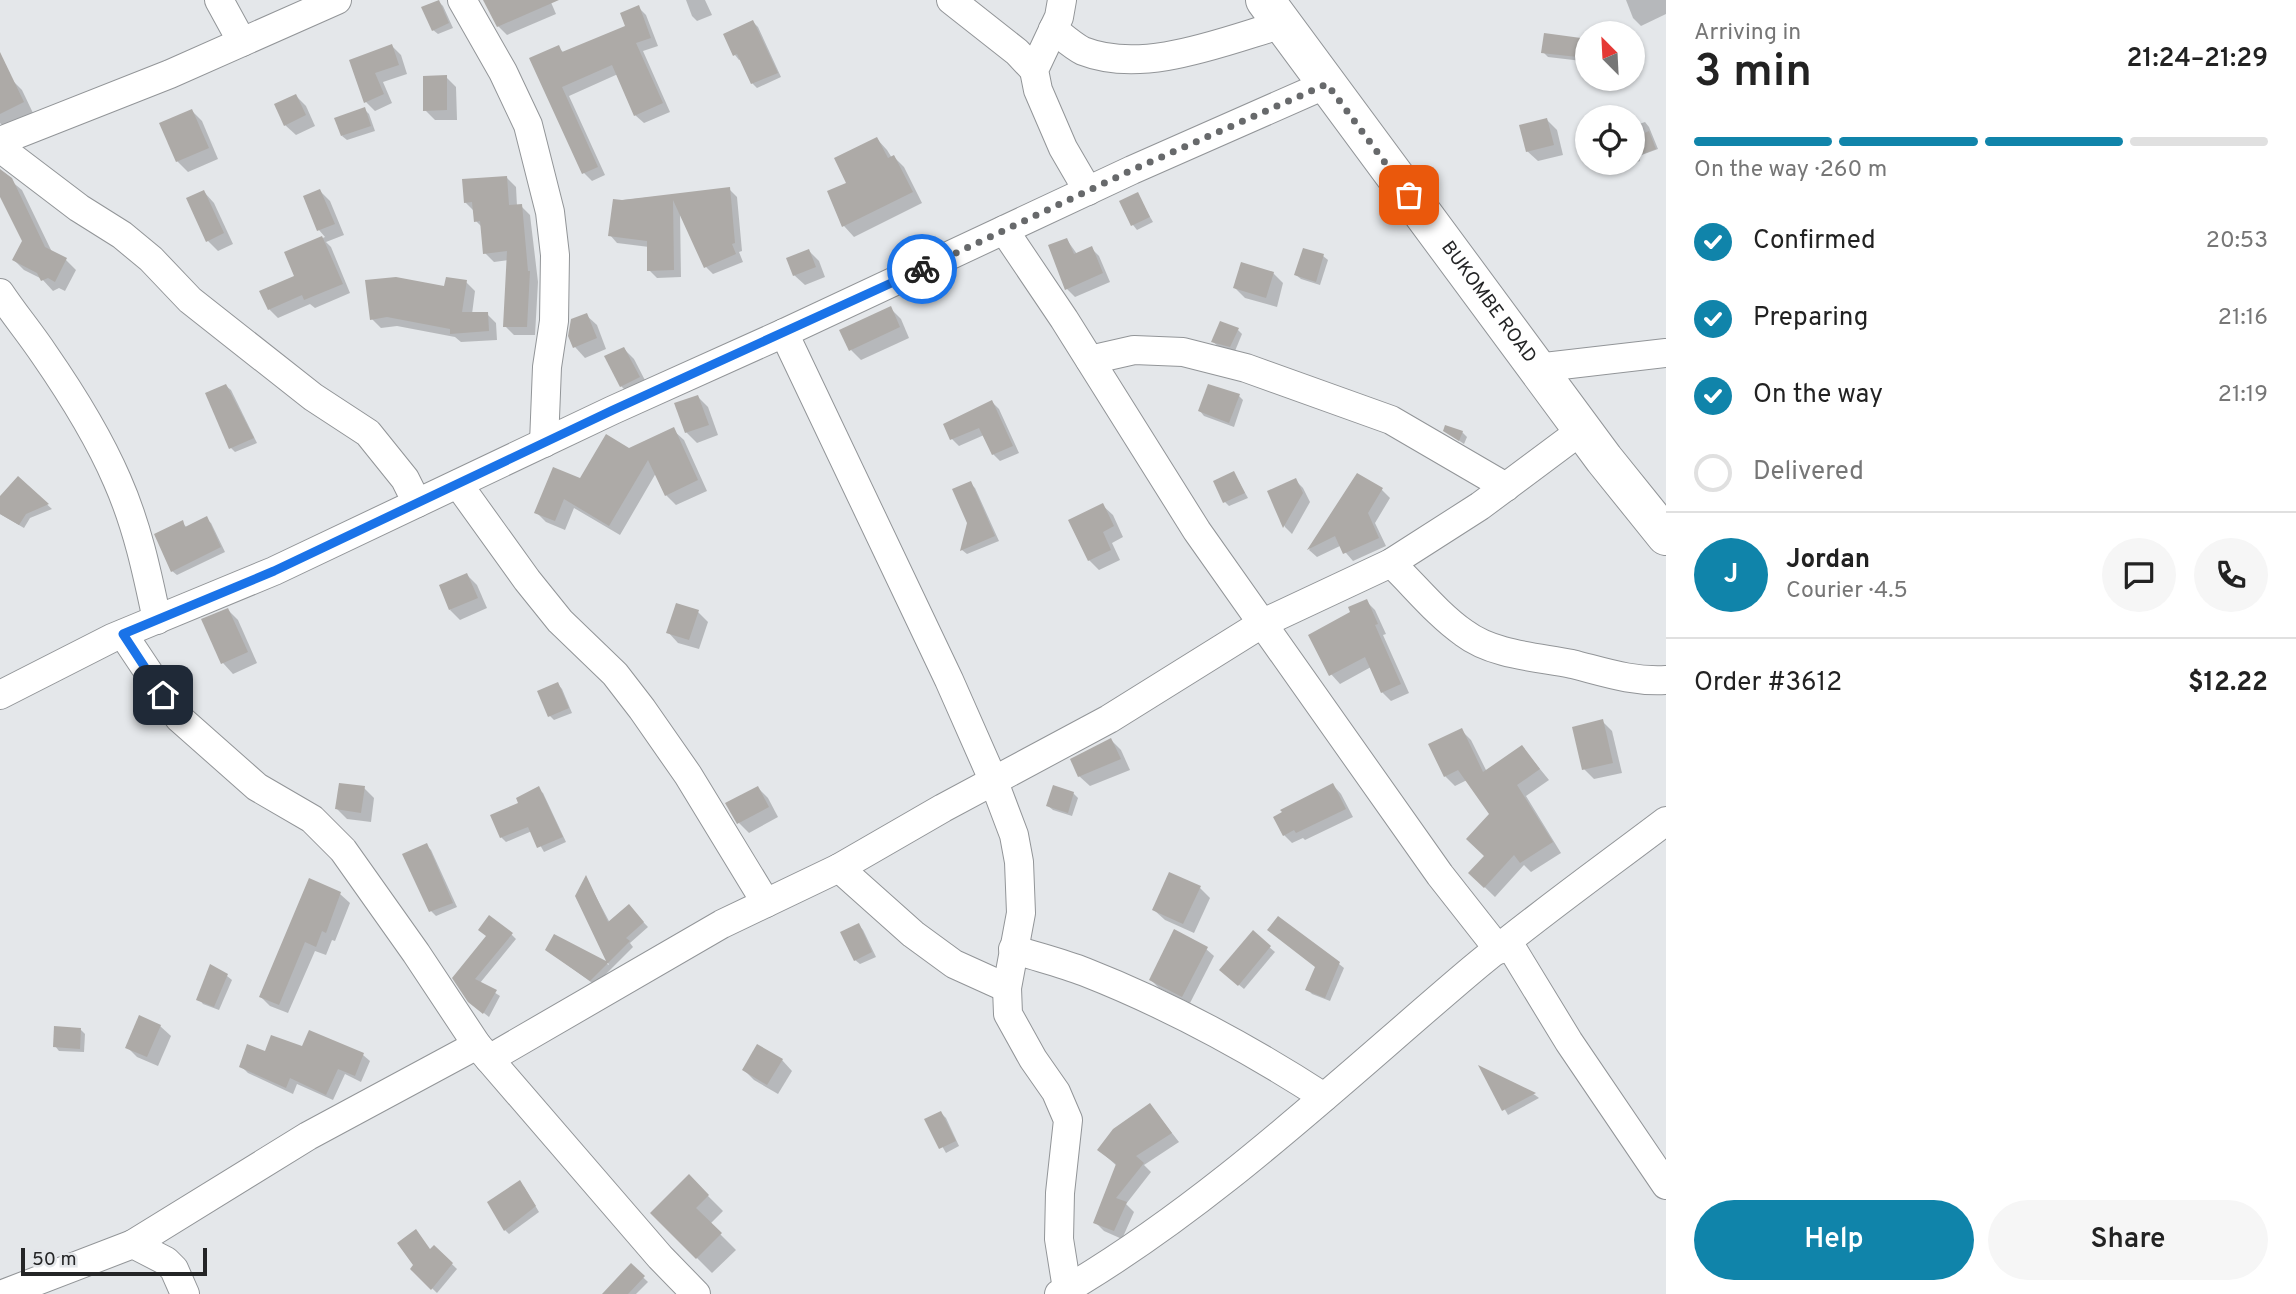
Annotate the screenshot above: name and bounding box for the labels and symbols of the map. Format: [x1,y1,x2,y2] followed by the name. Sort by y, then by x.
[1575,21,1645,91] north arrow
[1379,165,1439,225] pin
[887,234,957,304] courier
[1435,237,1541,368] street label: BUKOMBE ROAD
[133,665,193,725] pin
[21,1245,206,1277] scale bar

